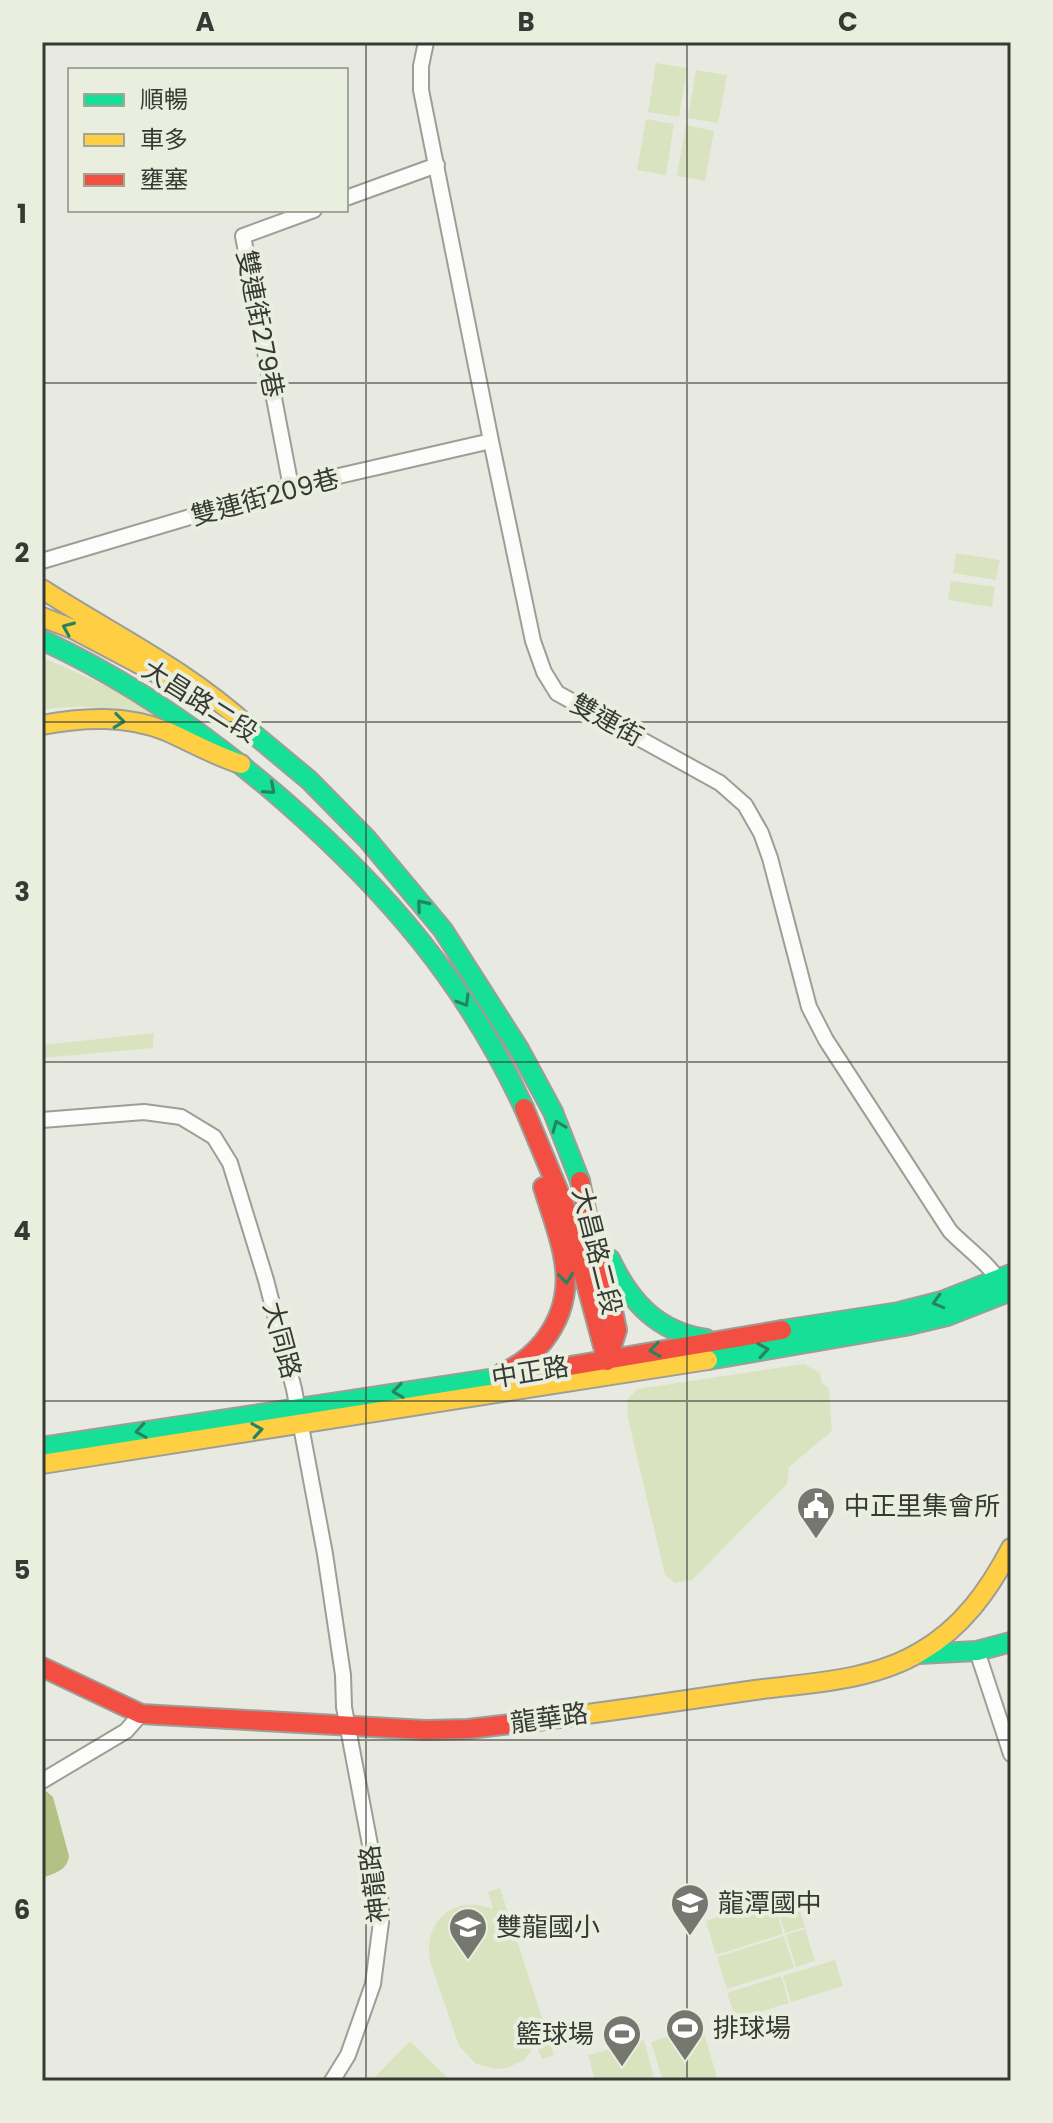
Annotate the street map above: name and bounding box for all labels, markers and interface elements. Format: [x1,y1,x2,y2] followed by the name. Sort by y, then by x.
[195,4,215,40] text: A
[517,4,535,40] text: B
[838,4,858,40] text: C
[68,68,348,212] legend
[140,83,188,116] text: 順暢
[140,123,188,156] text: 車多
[140,163,188,196] text: 壅塞
[17,196,27,232] text: 1
[228,247,292,401] street label: 雙連街279巷
[187,460,343,534] street label: 雙連街209巷
[15,535,30,571] text: 2
[62,621,76,637] one-way arrow
[135,651,265,751] street label: 大昌路二段
[564,685,650,755] street label: 雙連街
[112,712,126,729] one-way arrow
[261,779,276,794] one-way arrow
[14,874,30,910] text: 3
[417,900,432,915] one-way arrow
[454,992,469,1007] one-way arrow
[552,1120,568,1134] one-way arrow
[564,1184,630,1318] street label: 大昌路二段
[13,1213,31,1249] text: 4
[557,1272,574,1285] one-way arrow
[932,1292,946,1309] one-way arrow
[255,1298,309,1382] street label: 大同路
[648,1341,662,1358] one-way arrow
[756,1342,770,1359] one-way arrow
[489,1348,571,1396] street label: 中正路
[392,1382,405,1399] one-way arrow
[135,1422,148,1439] one-way arrow
[250,1422,264,1439] one-way arrow
[795,1485,837,1540] public building icon: 中正里集會所
[844,1488,1000,1524] place label: 中正里集會所
[14,1552,30,1588] text: 5
[508,1695,590,1741] street label: 龍華路
[351,1843,397,1925] street label: 神龍路
[669,1882,711,1937] school or university icon: 龍潭國中
[718,1885,822,1921] place label: 龍潭國中
[14,1892,30,1928] text: 6
[447,1906,489,1961] school or university icon: 雙龍國小
[496,1909,600,1945] place label: 雙龍國小
[664,2007,706,2062] sports icon: 排球場
[713,2010,791,2046] place label: 排球場
[601,2013,643,2068] sports icon: 籃球場
[516,2016,594,2052] place label: 籃球場

